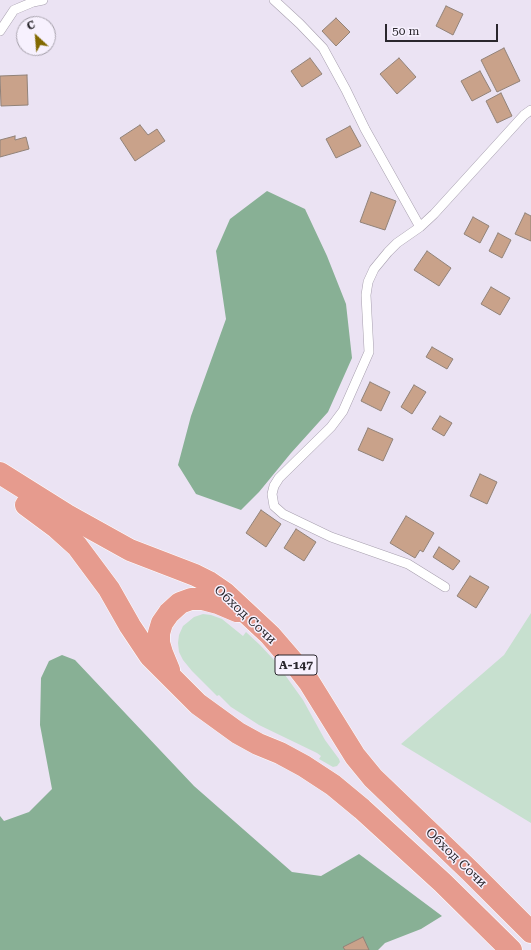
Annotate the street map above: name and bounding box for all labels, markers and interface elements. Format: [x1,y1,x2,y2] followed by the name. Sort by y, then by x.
[16,16,56,56] north arrow
[387,16,500,42] scale bar
[25,18,37,33] text: С
[392,24,419,38] text: 50 m
[211,582,279,648] street label: Обход Сочи
[275,655,317,675] road number: А-147
[422,825,490,891] street label: Обход Сочи

